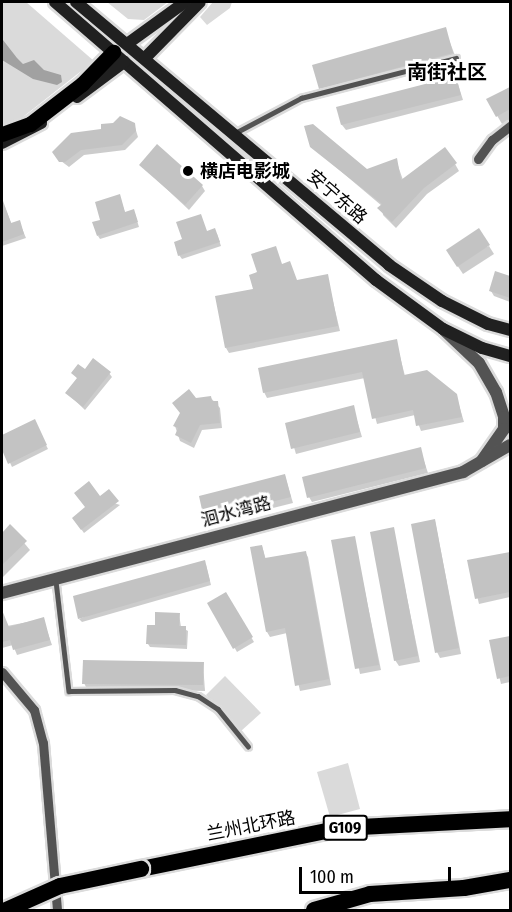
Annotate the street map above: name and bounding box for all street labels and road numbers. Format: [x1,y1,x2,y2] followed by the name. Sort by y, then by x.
[303,165,371,229] street label: 安宁东路
[198,492,274,532] street label: 洄水湾路
[205,807,297,845] street label: 兰州北环路
[322,815,368,841] road number: G109

